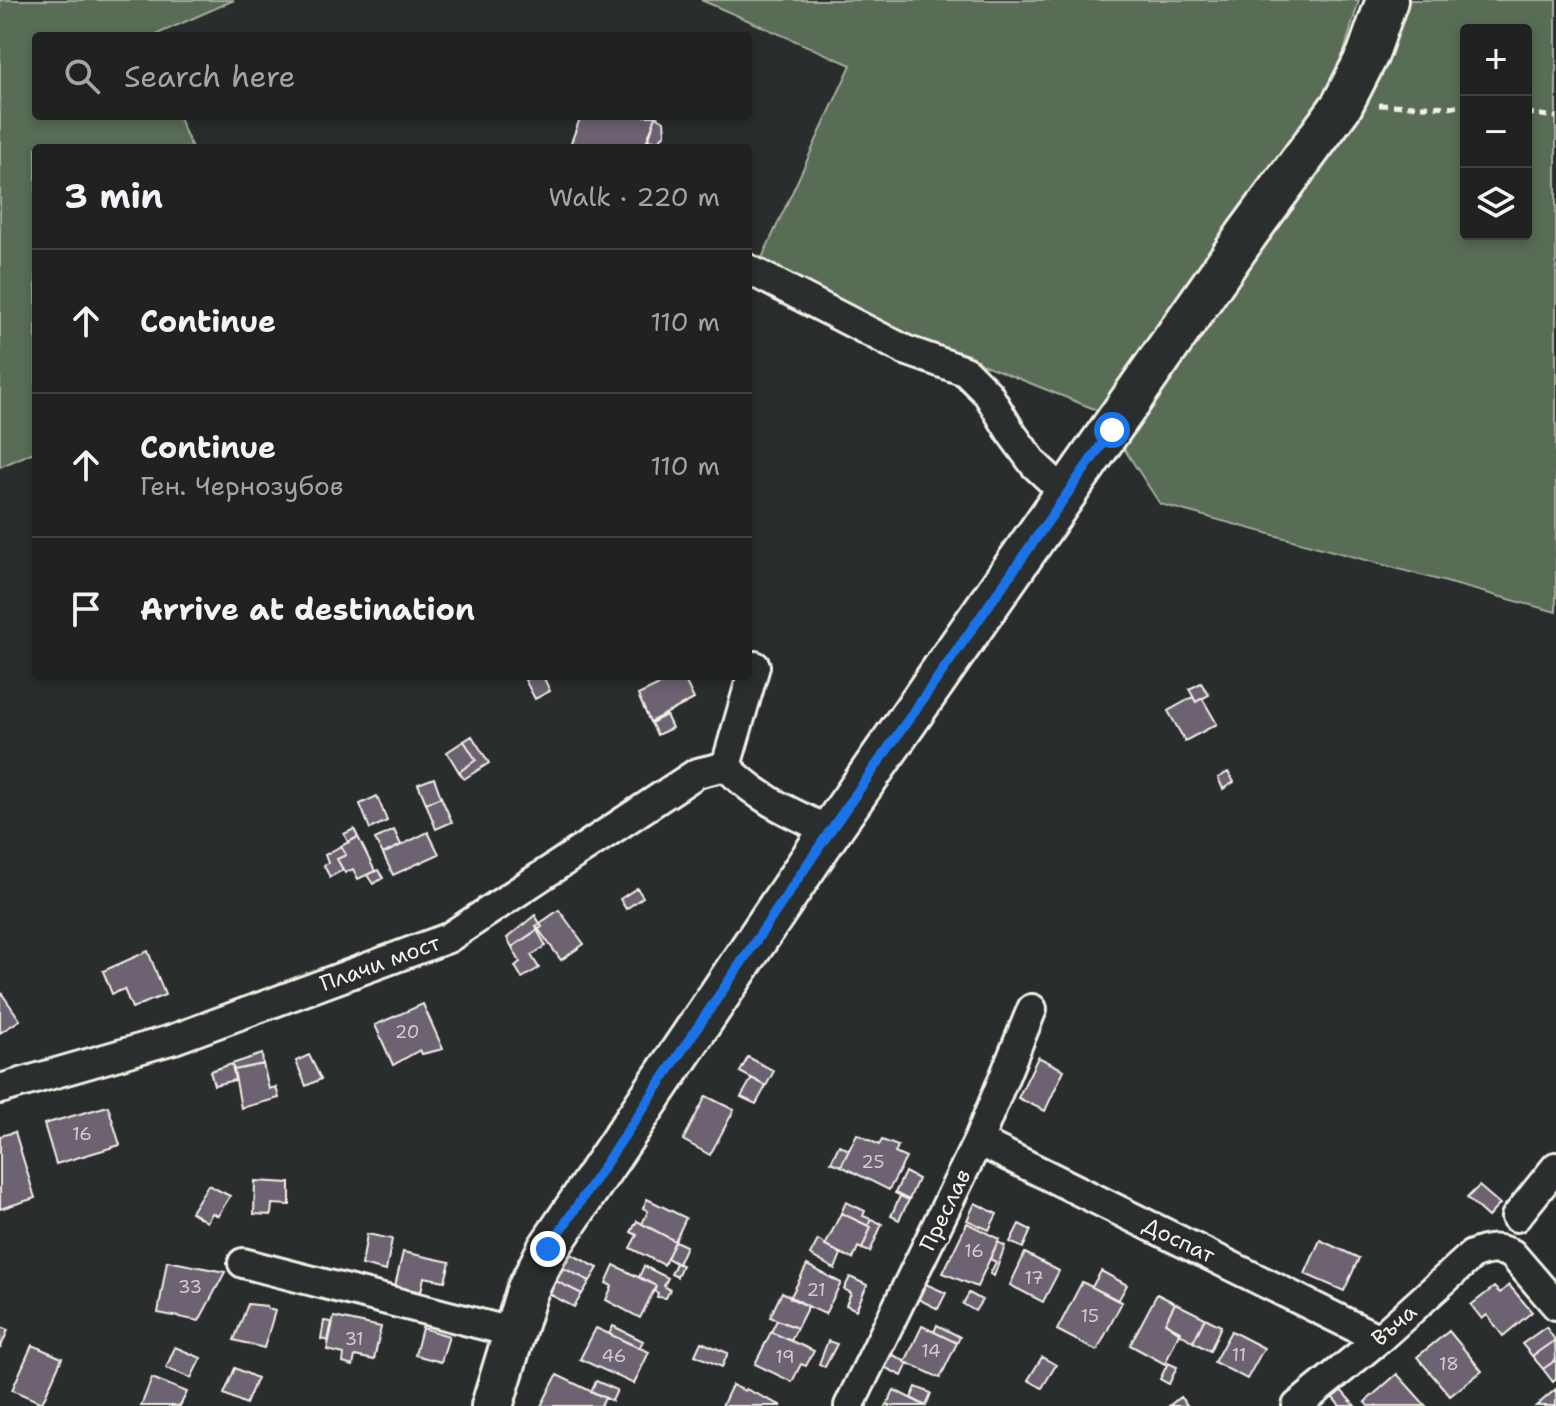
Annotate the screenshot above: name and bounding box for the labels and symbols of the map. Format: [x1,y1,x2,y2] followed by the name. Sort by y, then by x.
[1094,412,1130,448] route start
[316,928,445,998] street label: Плачи мост
[395,1020,419,1044] house number: 20
[72,1122,92,1146] house number: 16
[861,1150,885,1174] house number: 25
[913,1164,977,1256] street label: Преслав
[1138,1210,1220,1270] street label: Доспат
[530,1231,566,1267] route end
[964,1239,984,1263] house number: 16
[1024,1266,1044,1290] house number: 17
[178,1275,202,1299] house number: 33
[806,1278,826,1302] house number: 21
[1365,1297,1423,1353] street label: Въча
[1081,1304,1099,1328] house number: 15
[344,1327,364,1351] house number: 31
[921,1339,941,1363] house number: 14
[1232,1343,1246,1367] house number: 11
[602,1344,626,1368] house number: 46
[775,1345,795,1369] house number: 19
[1439,1352,1459,1376] house number: 18

